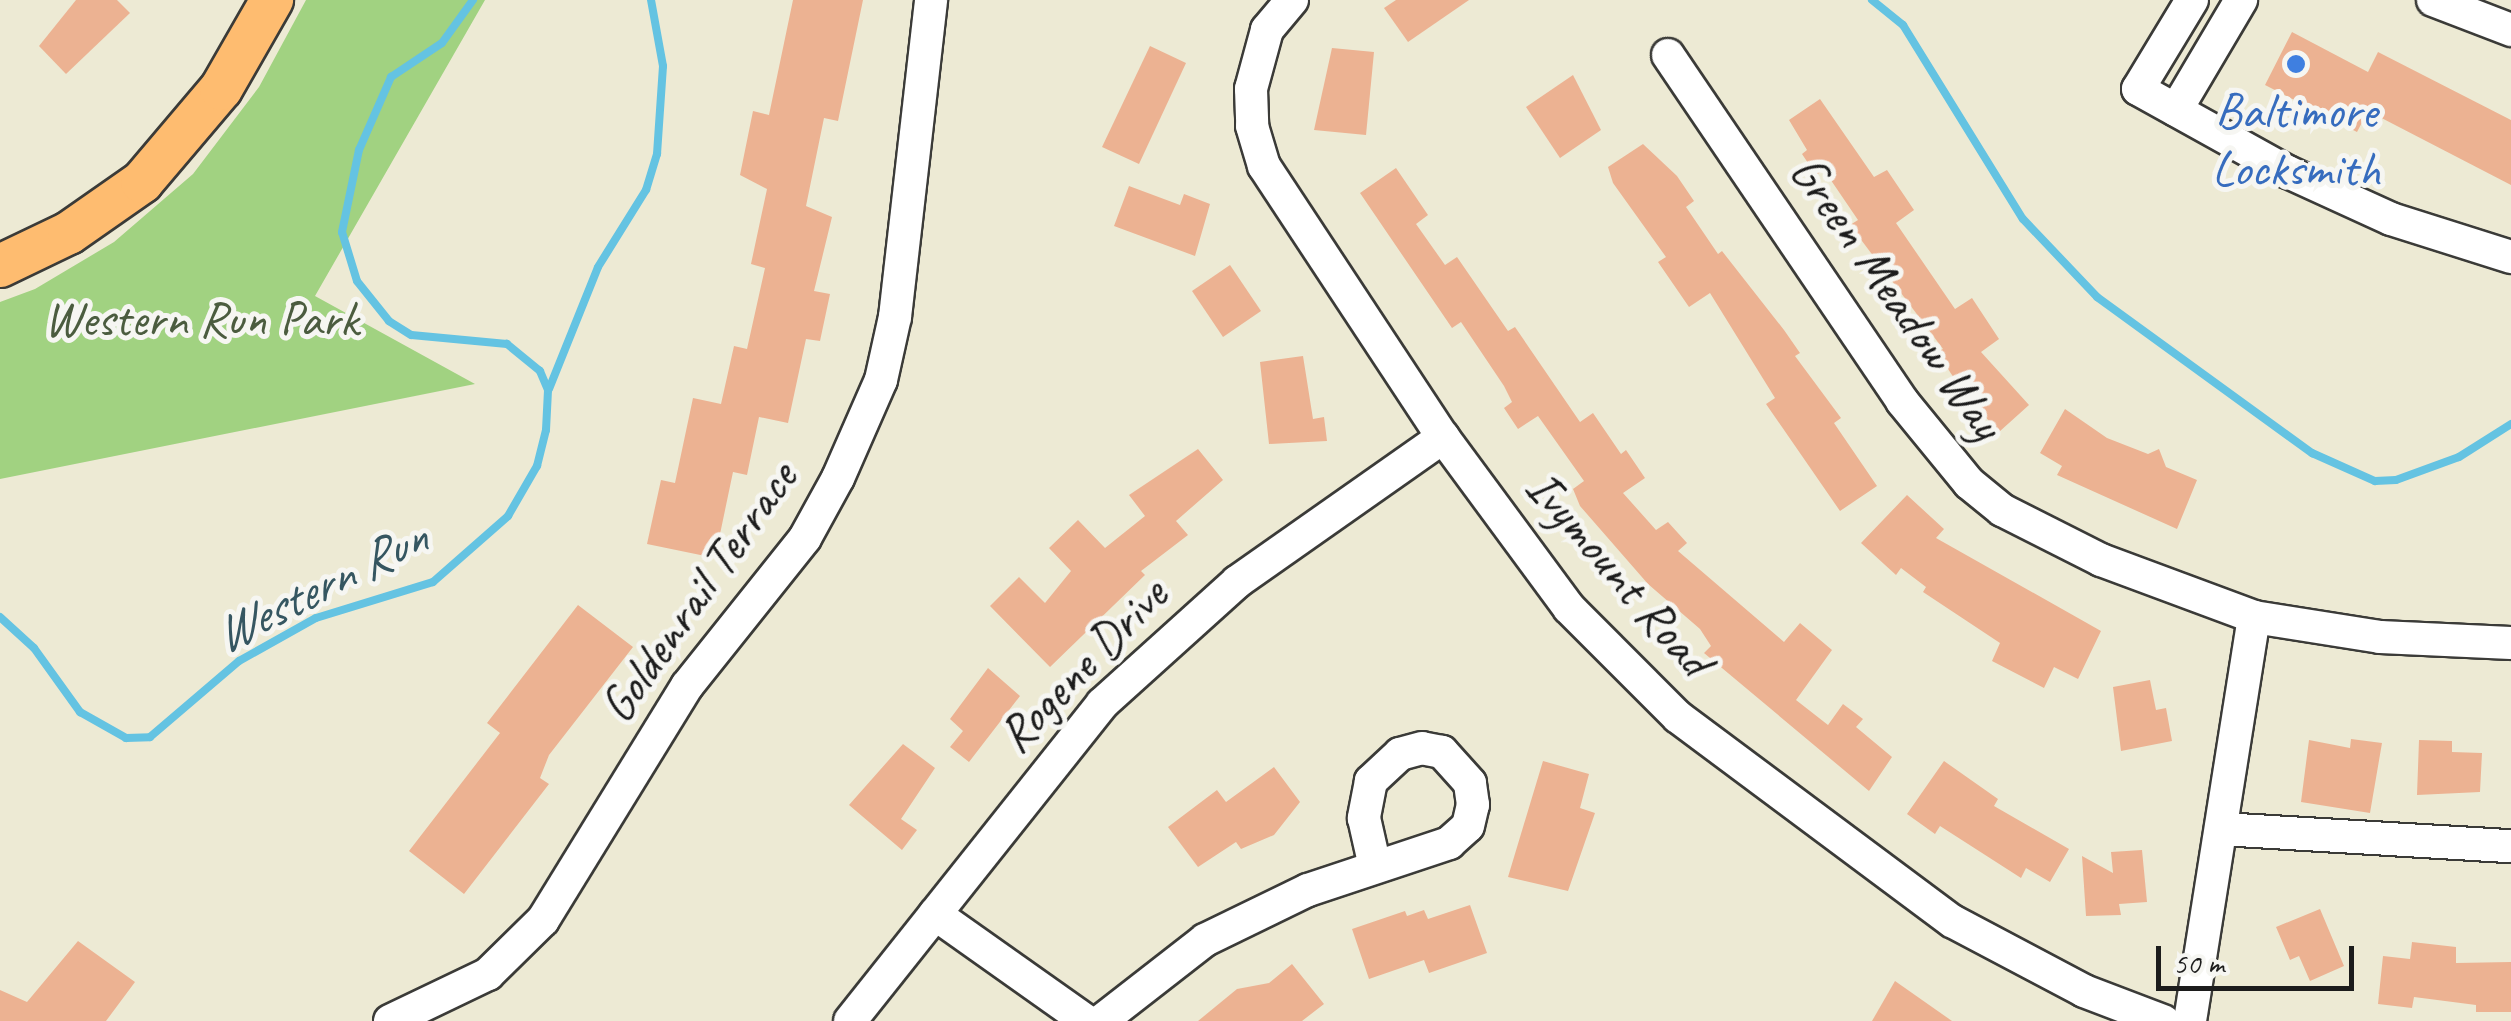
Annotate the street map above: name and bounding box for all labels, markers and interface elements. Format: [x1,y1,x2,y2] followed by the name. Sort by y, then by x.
[2285,53,2307,75] marker: Baltimore Locksmith
[2212,80,2380,198] place label: Baltimore Locksmith
[1778,144,2016,450] street label: Green Meadow Way
[45,289,357,349] park label: Western Run Park
[587,451,809,733] street label: Goldenrail Terrace
[1514,458,1724,688] street label: Ivymount Road
[203,507,437,667] water label: Western Run
[984,566,1180,764] street label: Rogene Drive
[2161,926,2358,988] scale bar
[2173,944,2224,982] text: 50 m

